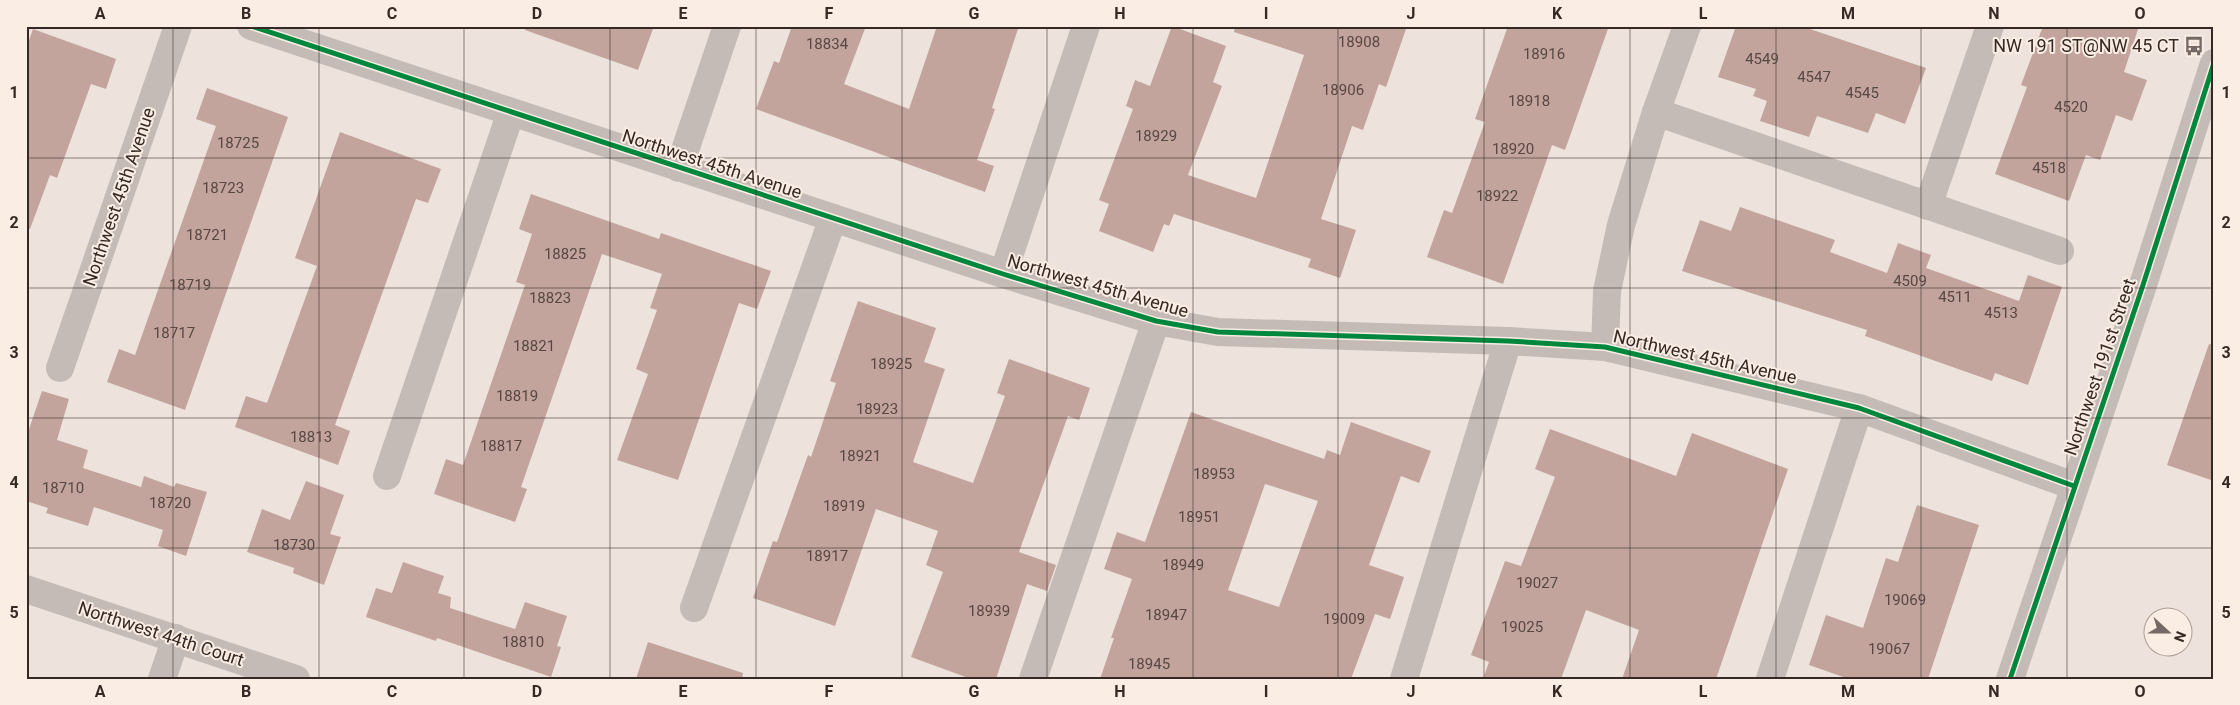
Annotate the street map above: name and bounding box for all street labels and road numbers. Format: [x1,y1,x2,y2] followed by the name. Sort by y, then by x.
[78,105,159,289] street label: Northwest 45th Avenue
[620,125,805,202] street label: Northwest 45th Avenue
[1005,250,1191,321] street label: Northwest 45th Avenue
[2059,276,2140,458] street label: Northwest 191st Street
[1611,325,1799,388] street label: Northwest 45th Avenue
[76,597,247,670] street label: Northwest 44th Court

